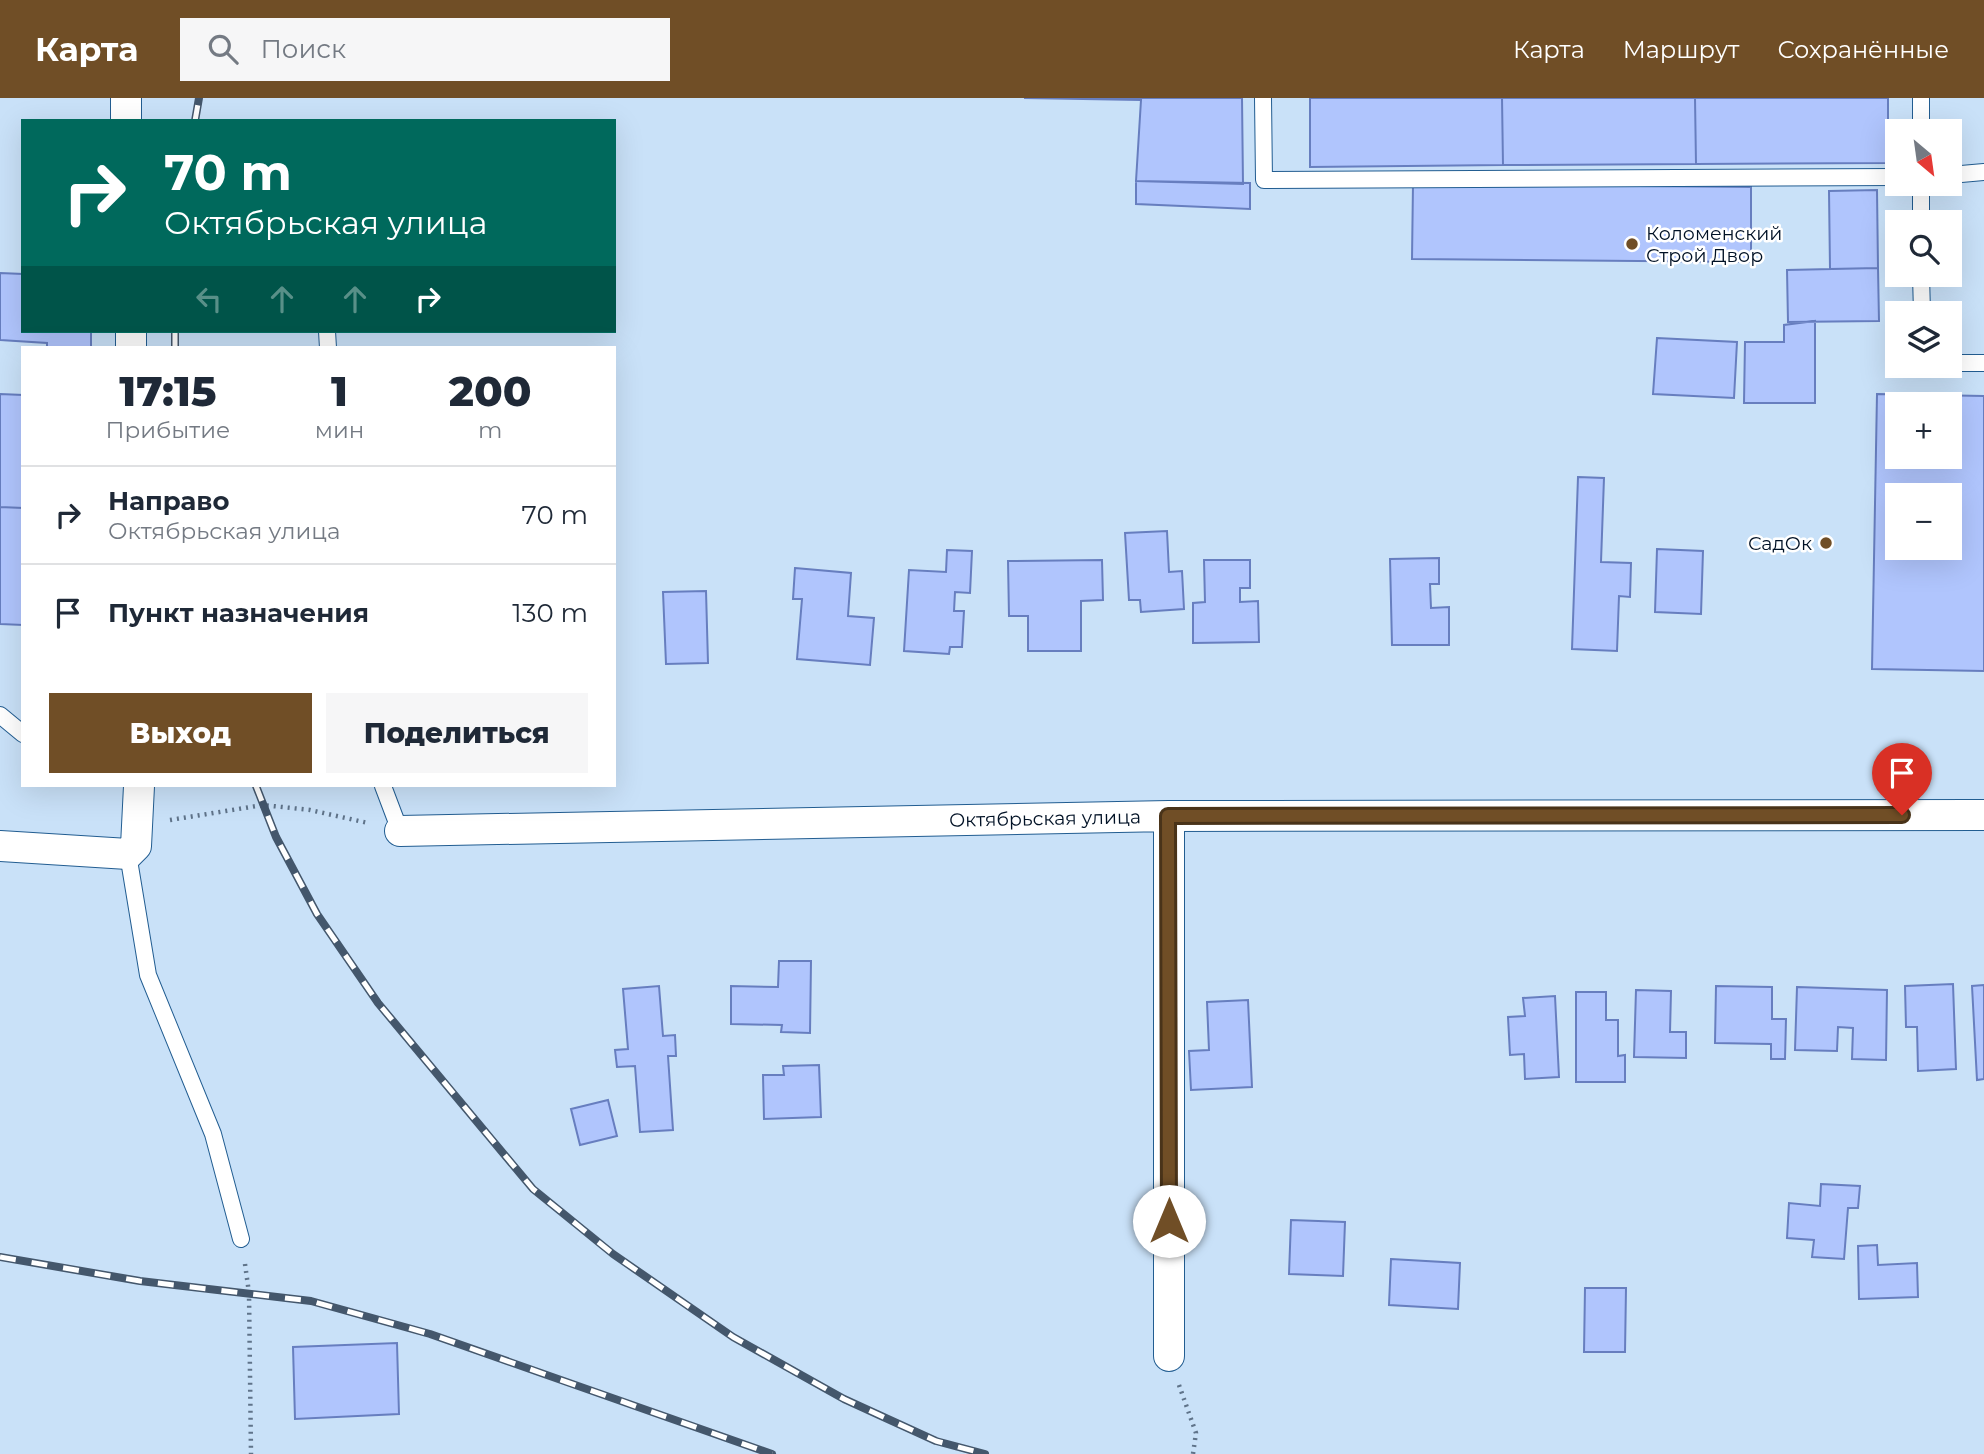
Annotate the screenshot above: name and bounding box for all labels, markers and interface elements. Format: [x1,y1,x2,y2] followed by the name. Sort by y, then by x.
[180,18,670,81] search box
[35,29,138,69] text: Карта
[204,30,242,68] icon: search
[260,33,346,65] text: Поиск
[1513,35,1585,64] text: Карта
[1623,35,1739,64] text: Маршрут
[1777,35,1949,64] text: Сохранённые
[1885,119,1962,196] north arrow
[1885,119,1962,560] map controls
[164,143,292,202] text: 70 m
[49,147,140,238] icon: right
[164,203,487,242] text: Октябрьская улица
[1885,210,1962,287] button: search
[1646,222,1782,267] place label: Коломенский Строй Двор
[1624,236,1640,252] marker: Коломенский Строй Двор
[190,280,228,318] icon: left
[263,280,301,318] icon: ahead
[336,280,374,318] icon: ahead
[409,280,447,318] icon: right
[1885,301,1962,378] button: layers
[119,365,216,417] text: 17:15
[331,365,348,417] text: 1
[449,365,531,417] text: 200
[1885,392,1962,469] button: +
[106,416,230,444] text: Прибытие
[315,416,364,444] text: мин
[478,416,502,444] text: m
[1885,483,1962,560] button: −
[108,485,229,517] text: Направо
[49,496,87,534] icon: right
[522,499,588,531] text: 70 m
[108,517,340,545] text: Октябрьская улица
[1748,532,1812,555] place label: СадОк
[1818,535,1834,551] marker: СадОк
[49,594,87,632] icon: arrive
[108,597,369,629] text: Пункт назначения
[512,597,588,629] text: 130 m
[49,693,312,773] button: Выход
[326,693,588,773] button: Поделиться
[1872,743,1932,815] pin
[1883,754,1921,792] icon: arrive
[949,805,1141,832] street label: Октябрьская улица
[1132,1184,1206,1258] position arrow

